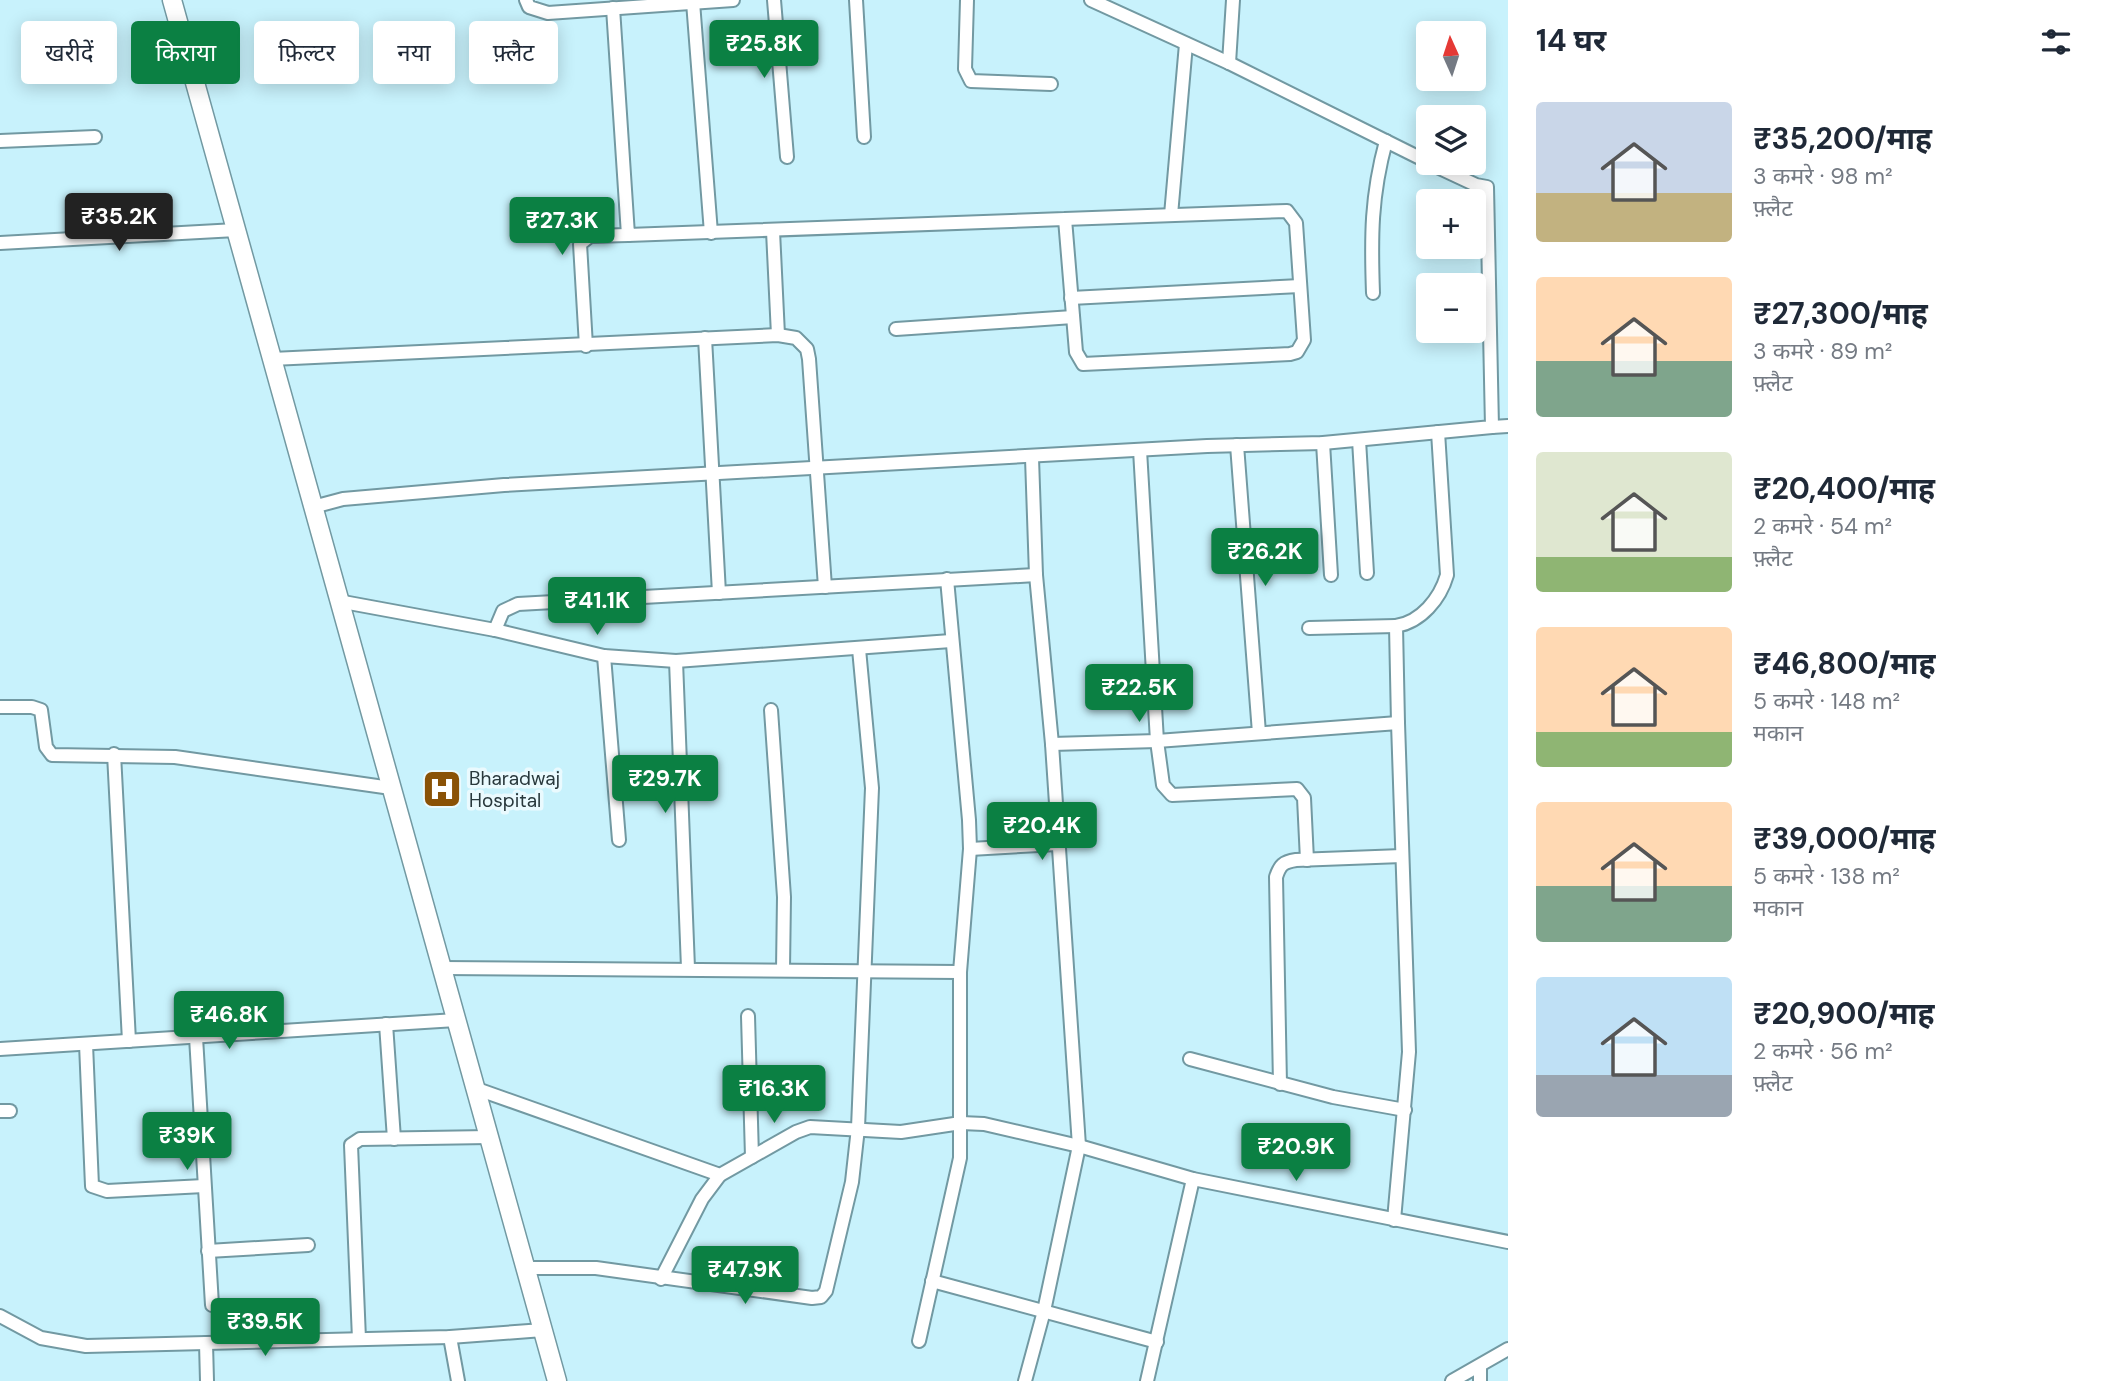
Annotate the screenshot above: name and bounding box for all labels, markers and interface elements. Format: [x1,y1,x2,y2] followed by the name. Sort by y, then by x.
[707,20,821,80] pin: ₹25.8K
[21,21,117,84] chip: खरीदें
[131,21,240,84] chip: किराया
[254,21,359,84] chip: फ़िल्टर
[373,21,455,84] chip: नया
[469,21,558,84] chip: फ़्लैट
[1416,21,1486,91] north arrow
[1416,21,1486,343] map controls
[1536,21,1606,60] text: 14 घर
[2037,23,2075,61] icon: filters
[725,28,803,58] text: ₹25.8K
[1416,105,1486,175] button: layers
[1753,119,1932,158] text: ₹35,200/माह
[1592,130,1676,214] icon: home
[1753,161,1893,191] text: 3 कमरे · 98 m²
[1416,189,1486,259] button: +
[1753,193,1793,223] text: फ़्लैट
[62,194,176,253] pin: ₹35.2K
[505,198,619,257] pin: ₹27.3K
[81,201,157,231] text: ₹35.2K
[526,205,598,235] text: ₹27.3K
[1416,273,1486,343] button: −
[1753,294,1928,333] text: ₹27,300/माह
[1592,305,1676,389] icon: home
[1753,336,1892,366] text: 3 कमरे · 89 m²
[1753,368,1793,398] text: फ़्लैट
[1753,469,1935,508] text: ₹20,400/माह
[1592,480,1676,564] icon: home
[1753,511,1892,541] text: 2 कमरे · 54 m²
[1208,528,1322,588] pin: ₹26.2K
[1227,536,1303,566] text: ₹26.2K
[1753,543,1793,573] text: फ़्लैट
[540,578,654,637] pin: ₹41.1K
[564,585,630,615] text: ₹41.1K
[1753,644,1936,683] text: ₹46,800/माह
[1592,655,1676,739] icon: home
[1082,664,1196,724] pin: ₹22.5K
[1101,672,1177,702] text: ₹22.5K
[1753,686,1900,716] text: 5 कमरे · 148 m²
[1753,718,1803,748] text: मकान
[608,756,722,815] pin: ₹29.7K
[628,763,702,793] text: ₹29.7K
[469,766,560,813] place label: Bharadwaj Hospital
[421,768,463,810] hospital icon: Bharadwaj Hospital
[985,802,1099,862] pin: ₹20.4K
[1003,810,1081,840] text: ₹20.4K
[1753,819,1936,858] text: ₹39,000/माह
[1592,830,1676,914] icon: home
[1753,861,1900,891] text: 5 कमरे · 138 m²
[1753,893,1803,923] text: मकान
[172,992,286,1051] pin: ₹46.8K
[1753,994,1935,1033] text: ₹20,900/माह
[190,999,268,1029] text: ₹46.8K
[1592,1005,1676,1089] icon: home
[1753,1036,1893,1066] text: 2 कमरे · 56 m²
[717,1066,831,1125] pin: ₹16.3K
[1753,1068,1793,1098] text: फ़्लैट
[738,1073,810,1103] text: ₹16.3K
[146,1112,228,1172] pin: ₹39K
[158,1120,216,1150] text: ₹39K
[1239,1124,1353,1183] pin: ₹20.9K
[1257,1131,1335,1161] text: ₹20.9K
[688,1246,802,1306] pin: ₹47.9K
[708,1254,782,1284] text: ₹47.9K
[208,1298,322,1358] pin: ₹39.5K
[227,1306,303,1336] text: ₹39.5K

